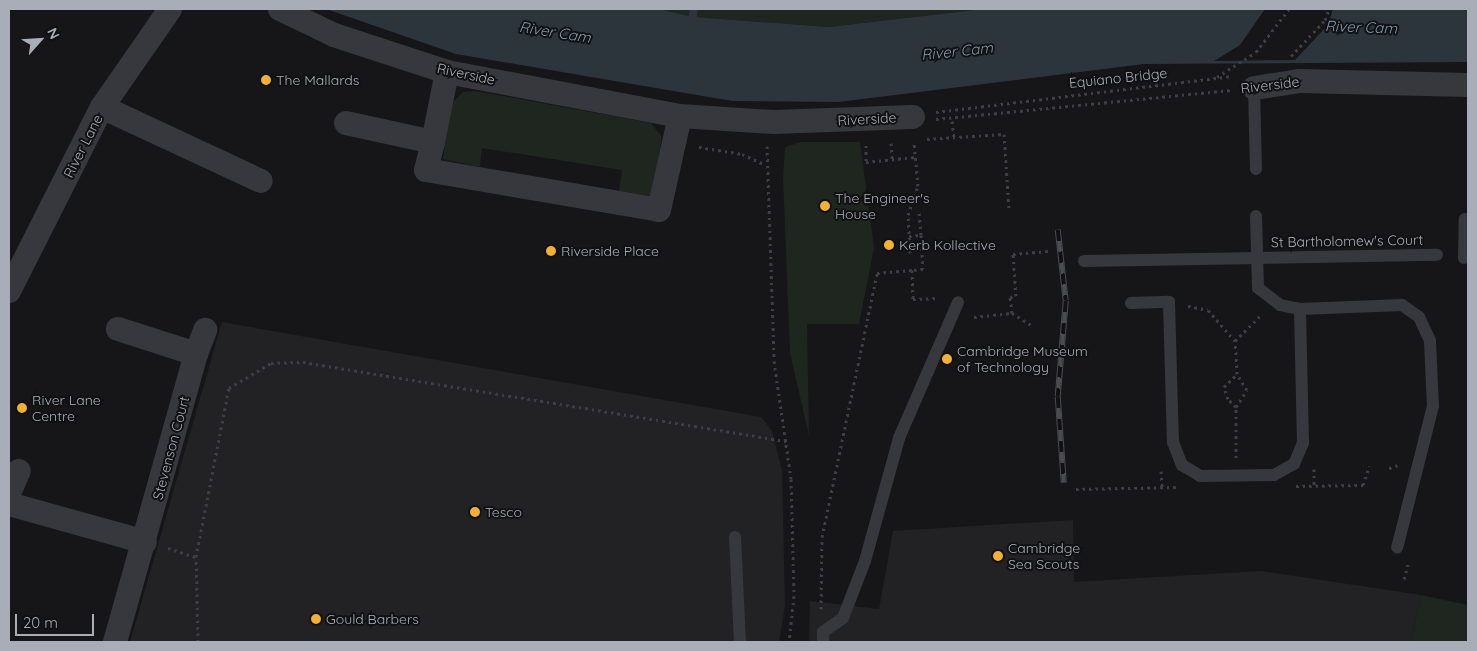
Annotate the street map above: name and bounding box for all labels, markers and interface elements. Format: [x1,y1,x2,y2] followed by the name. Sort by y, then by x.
[15,15,65,65] north arrow
[518,17,592,47] water label: River Cam
[1325,17,1397,37] water label: River Cam
[43,25,64,42] text: N
[920,38,994,64] water label: River Cam
[435,60,497,88] street label: Riverside
[1068,64,1168,92] street label: Equiano Bridge
[276,72,359,88] place label: The Mallards
[1240,73,1300,97] street label: Riverside
[260,74,272,86] marker: The Mallards
[837,109,897,129] street label: Riverside
[60,112,106,180] street label: River Lane
[835,190,929,222] place label: The Engineer's House
[819,200,831,212] marker: The Engineer's House
[1271,231,1423,251] street label: St Bartholomew's Court
[899,237,996,253] place label: Kerb Kollective
[883,239,895,251] marker: Kerb Kollective
[561,243,659,259] place label: Riverside Place
[545,245,557,257] marker: Riverside Place
[957,343,1088,376] place label: Cambridge Museum of Technology
[941,353,953,365] marker: Cambridge Museum of Technology
[32,392,101,424] place label: River Lane Centre
[149,394,193,502] street label: Stevenson Court
[16,402,28,414] marker: River Lane Centre
[485,504,522,520] place label: Tesco
[469,506,481,518] marker: Tesco
[1008,540,1080,572] place label: Cambridge Sea Scouts
[992,550,1004,562] marker: Cambridge Sea Scouts
[18,604,96,636] scale bar
[326,611,419,627] place label: Gould Barbers
[23,613,58,632] text: 20 m
[310,613,322,625] marker: Gould Barbers

